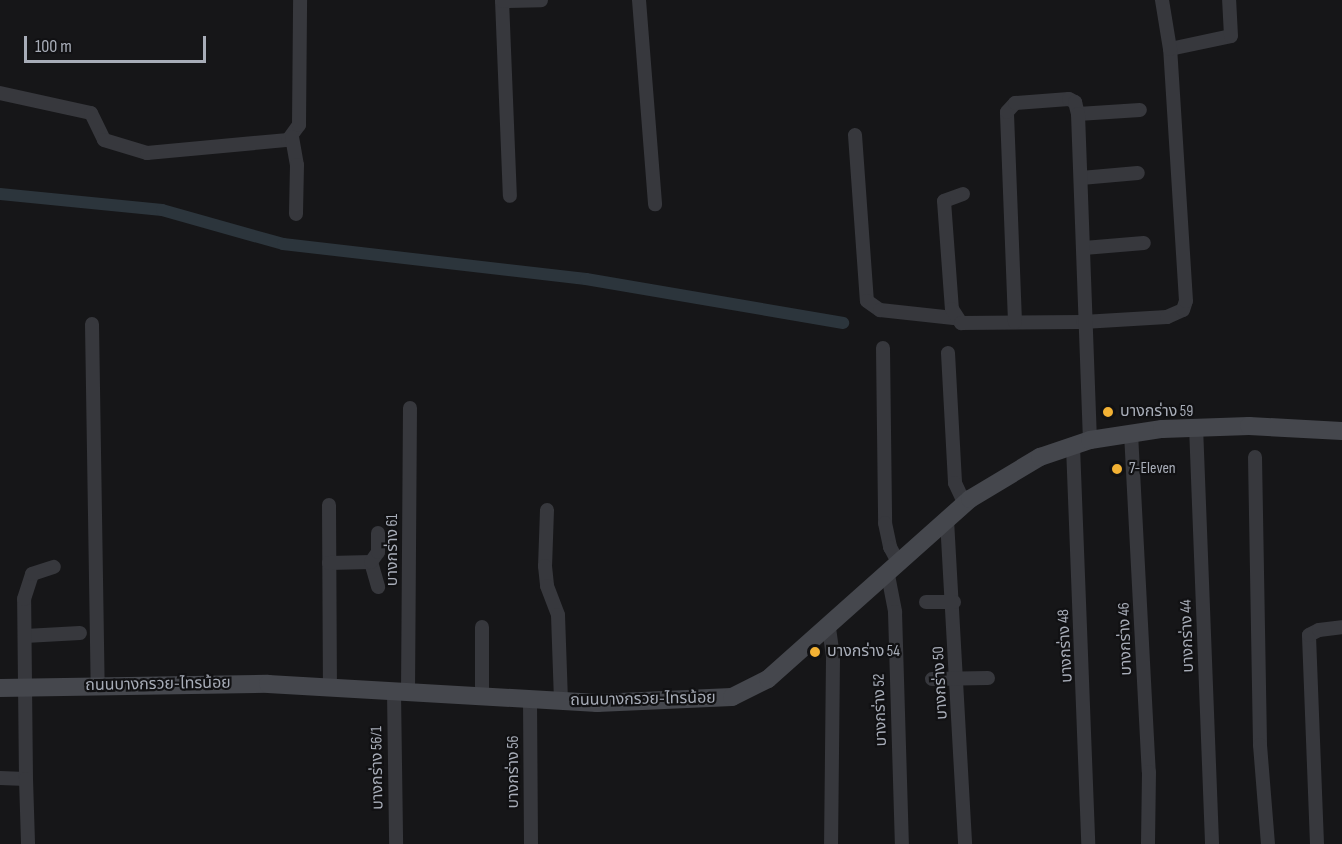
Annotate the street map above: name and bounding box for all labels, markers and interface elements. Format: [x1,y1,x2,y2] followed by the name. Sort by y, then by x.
[27,24,208,62] scale bar
[35,36,72,57] text: 100 m
[1120,402,1193,422] place label: บางกร่าง 59
[1101,405,1115,419] marker: บางกร่าง 59
[1129,459,1176,479] place label: 7-Eleven
[1110,462,1124,476] marker: 7-Eleven
[383,514,403,586] street label: บางกร่าง 61
[1177,599,1199,673] street label: บางกร่าง 44
[1115,602,1137,676] street label: บางกร่าง 46
[1054,609,1078,683] street label: บางกร่าง 48
[827,642,900,662] place label: บางกร่าง 54
[808,645,822,659] marker: บางกร่าง 54
[929,646,953,720] street label: บางกร่าง 50
[870,673,892,747] street label: บางกร่าง 52
[85,674,231,696] street label: ถนนบางกรวย-ไทรน้อย
[570,689,716,711] street label: ถนนบางกรวย-ไทรน้อย
[368,726,388,810] street label: บางกร่าง 56/1
[504,735,524,809] street label: บางกร่าง 56

